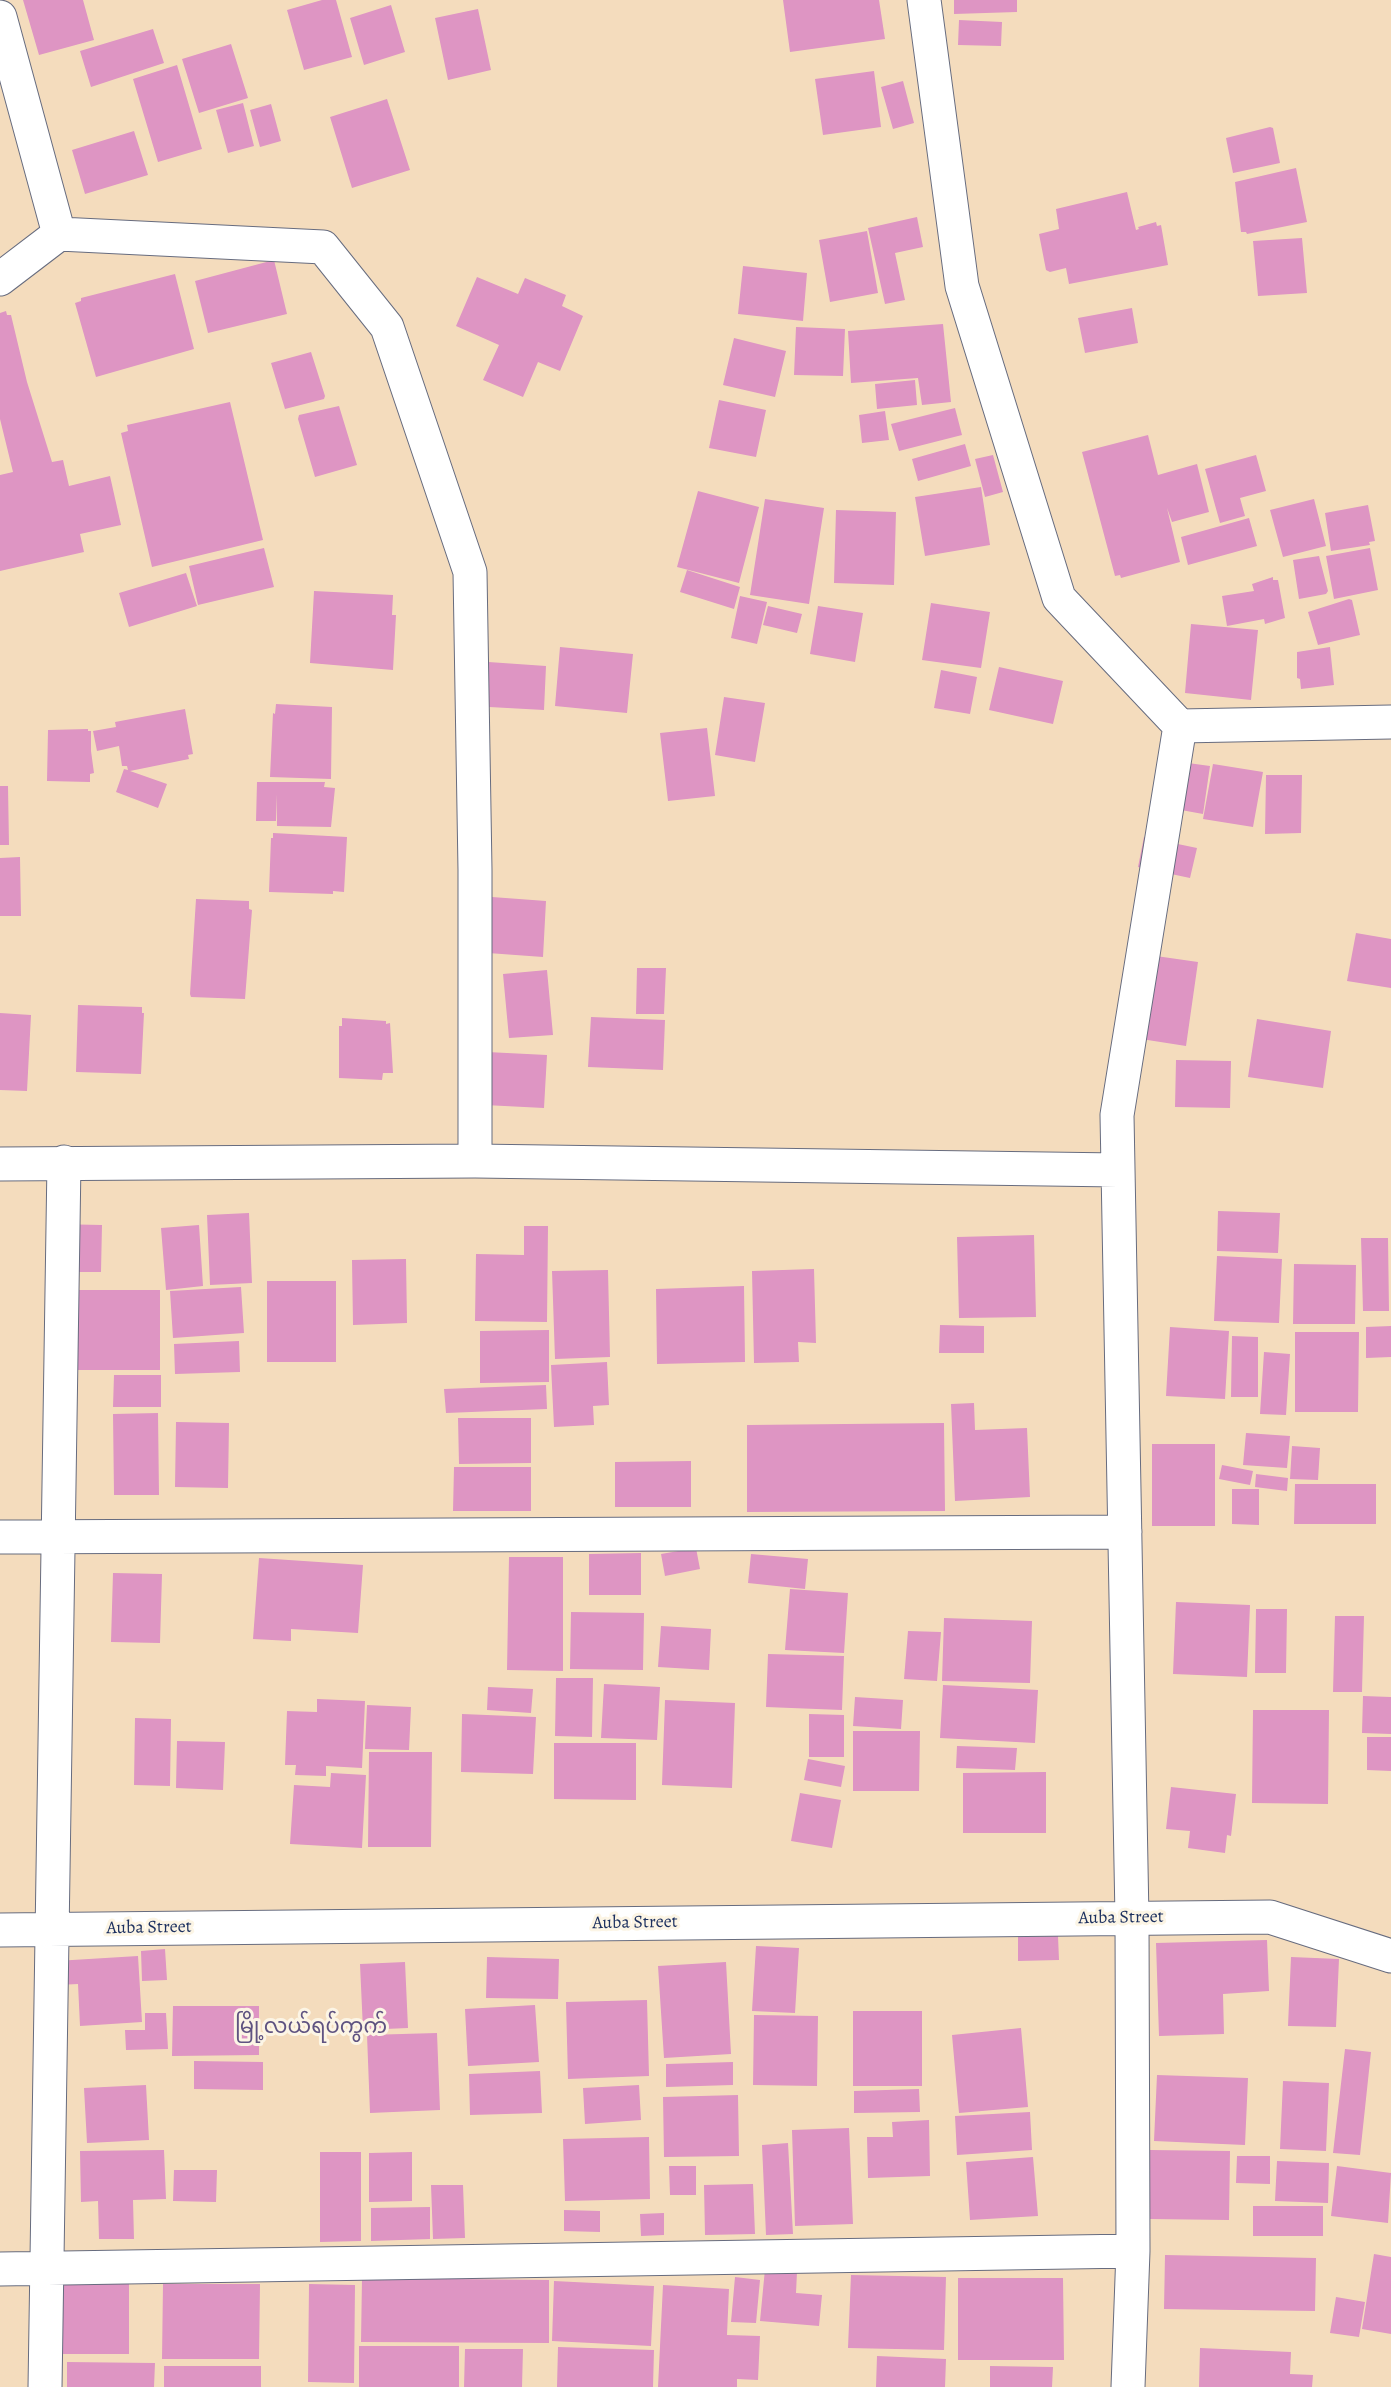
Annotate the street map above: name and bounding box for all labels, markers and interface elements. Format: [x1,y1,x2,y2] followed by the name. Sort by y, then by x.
[1078,1906,1164,1930] street label: Auba Street
[592,1911,678,1935] street label: Auba Street
[106,1916,192,1940] street label: Auba Street
[235,2015,387,2041] district label: မြို့လယ်ရပ်ကွက်

